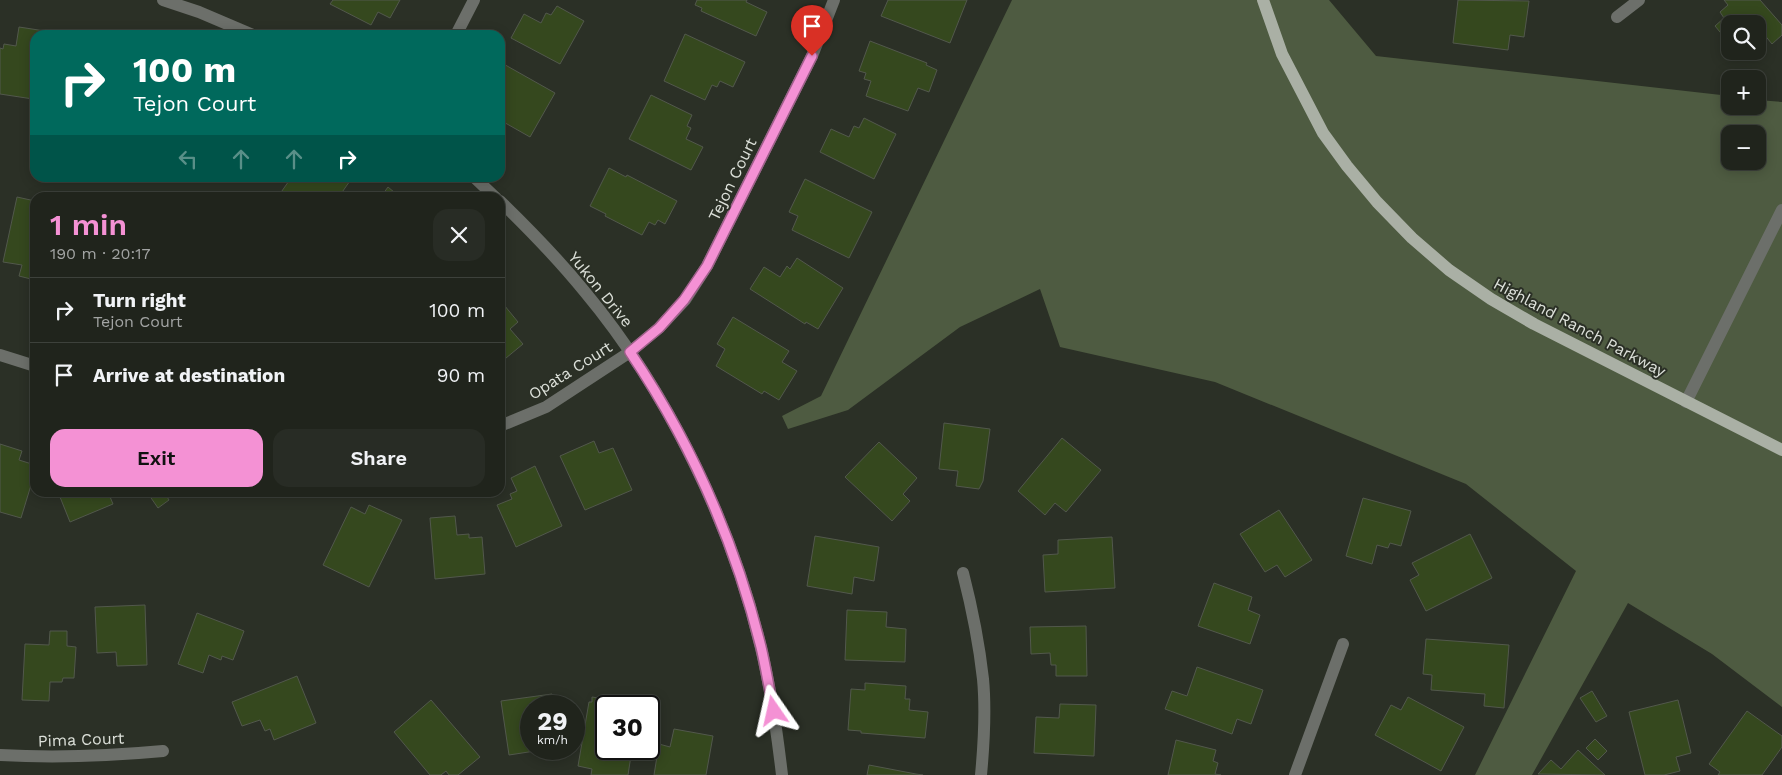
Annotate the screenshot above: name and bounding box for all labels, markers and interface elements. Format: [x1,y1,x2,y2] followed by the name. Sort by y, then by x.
[791,5,833,56] pin
[798,12,826,40] icon: arrive
[1721,15,1766,170] map controls
[1721,15,1766,60] button: search
[133,49,236,91] text: 100 m
[50,50,115,115] icon: right
[1721,70,1766,115] button: +
[133,91,256,116] text: Tejon Court
[1721,125,1766,170] button: −
[704,135,761,224] street label: Tejon Court
[174,145,202,173] icon: left
[227,145,255,173] icon: ahead
[280,145,308,173] icon: ahead
[333,145,361,173] icon: right
[50,207,127,242] text: 1 min
[433,209,485,261] button: close
[50,244,151,263] text: 190 m · 20:17
[564,248,637,331] street label: Yukon Drive
[1490,274,1670,381] street label: Highland Ranch Parkway
[93,289,186,312] text: Turn right
[50,296,78,324] icon: right
[429,299,485,322] text: 100 m
[93,312,183,331] text: Tejon Court
[525,337,616,404] street label: Opata Court
[50,361,78,389] icon: arrive
[93,364,285,387] text: Arrive at destination
[437,364,485,387] text: 90 m
[50,429,263,487] button: Exit
[273,429,485,487] button: Share
[747,684,799,736] position arrow
[595,695,660,760] speed limit sign: 30
[537,707,568,736] text: 29
[37,728,125,751] street label: Pima Court
[537,733,568,747] text: km/h

